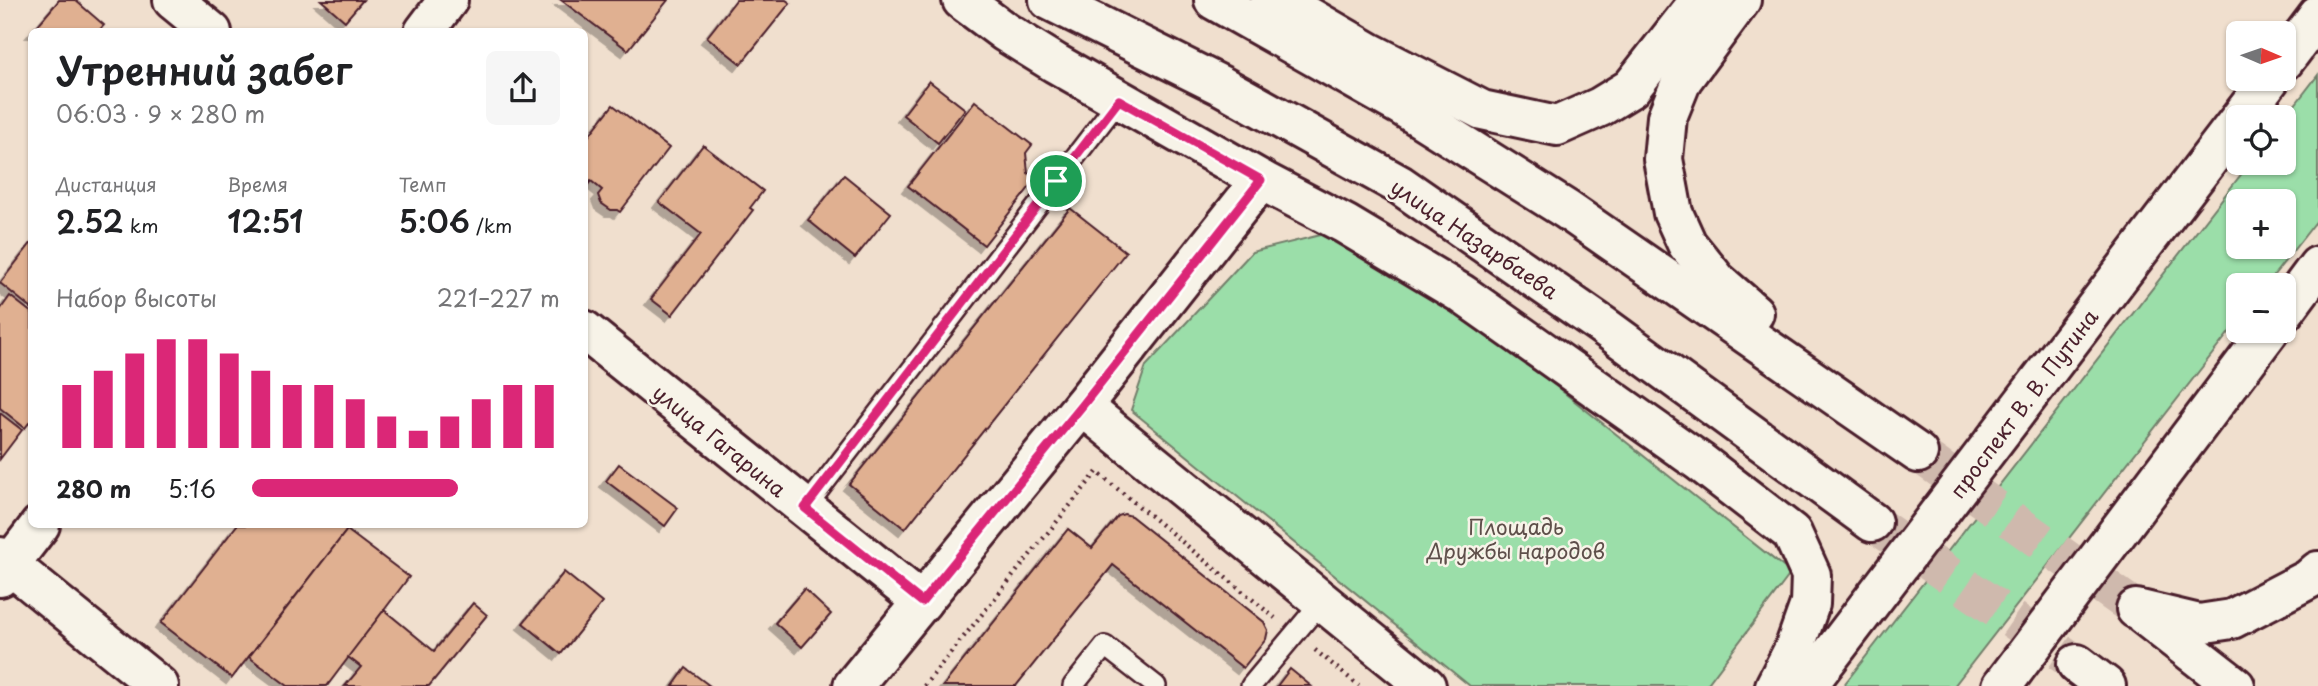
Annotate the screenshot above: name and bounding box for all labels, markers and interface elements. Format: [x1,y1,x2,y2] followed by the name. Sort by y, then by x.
[2226,21,2296,91] north arrow
[2226,21,2296,343] map controls
[56,41,352,98] text: Утренний забег
[486,51,560,125] button: share
[56,96,265,131] text: 06:03 · 9 × 280 m
[2226,105,2296,175] button: locate
[1026,151,1086,211] pin
[1037,162,1075,200] icon: arrive
[56,170,157,198] text: Дистанция
[227,170,288,198] text: Время
[399,170,447,198] text: Темп
[1385,170,1565,306] street label: улица Назарбаева
[2226,189,2296,259] button: +
[56,198,124,243] text: 2.52
[227,198,303,243] text: 12:51
[399,198,470,243] text: 5:06
[124,211,158,239] text: km
[470,211,512,239] text: /km
[2226,273,2296,343] button: −
[56,280,217,315] text: Набор высоты
[437,280,560,315] text: 221–227 m
[1941,301,2105,504] street label: проспект В. В. Путина
[646,376,794,505] street label: улица Гагарина
[56,471,131,506] text: 280 m
[168,471,216,506] text: 5:16
[1426,510,1605,566] park label: Площадь Дружбы народов

